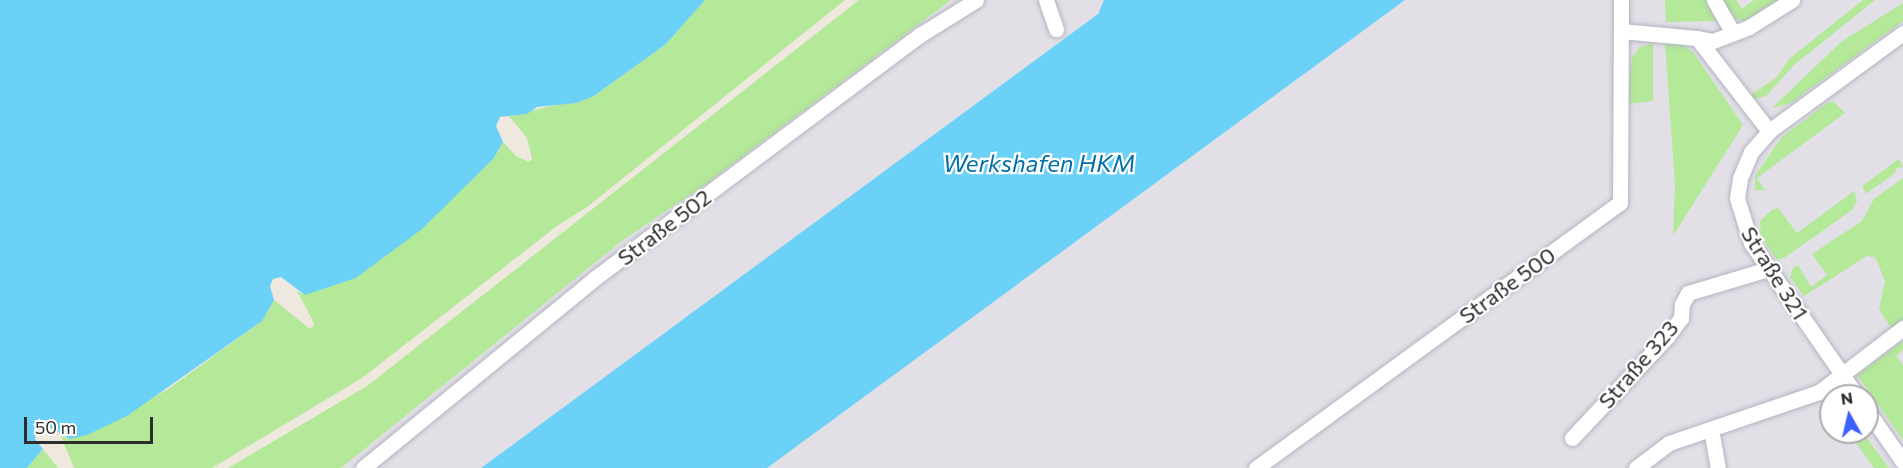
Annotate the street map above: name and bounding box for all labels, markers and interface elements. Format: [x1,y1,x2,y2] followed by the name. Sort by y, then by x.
[943,149,1135,177] water label: Werkshafen HKM
[612,183,716,271] street label: Straße 502
[1736,221,1814,325] street label: Straße 321
[1454,241,1560,329] street label: Straße 500
[1593,315,1683,413] street label: Straße 323
[1819,384,1879,444] north arrow
[1839,387,1854,408] text: N
[27,405,156,443] scale bar
[35,416,76,438] text: 50 m

